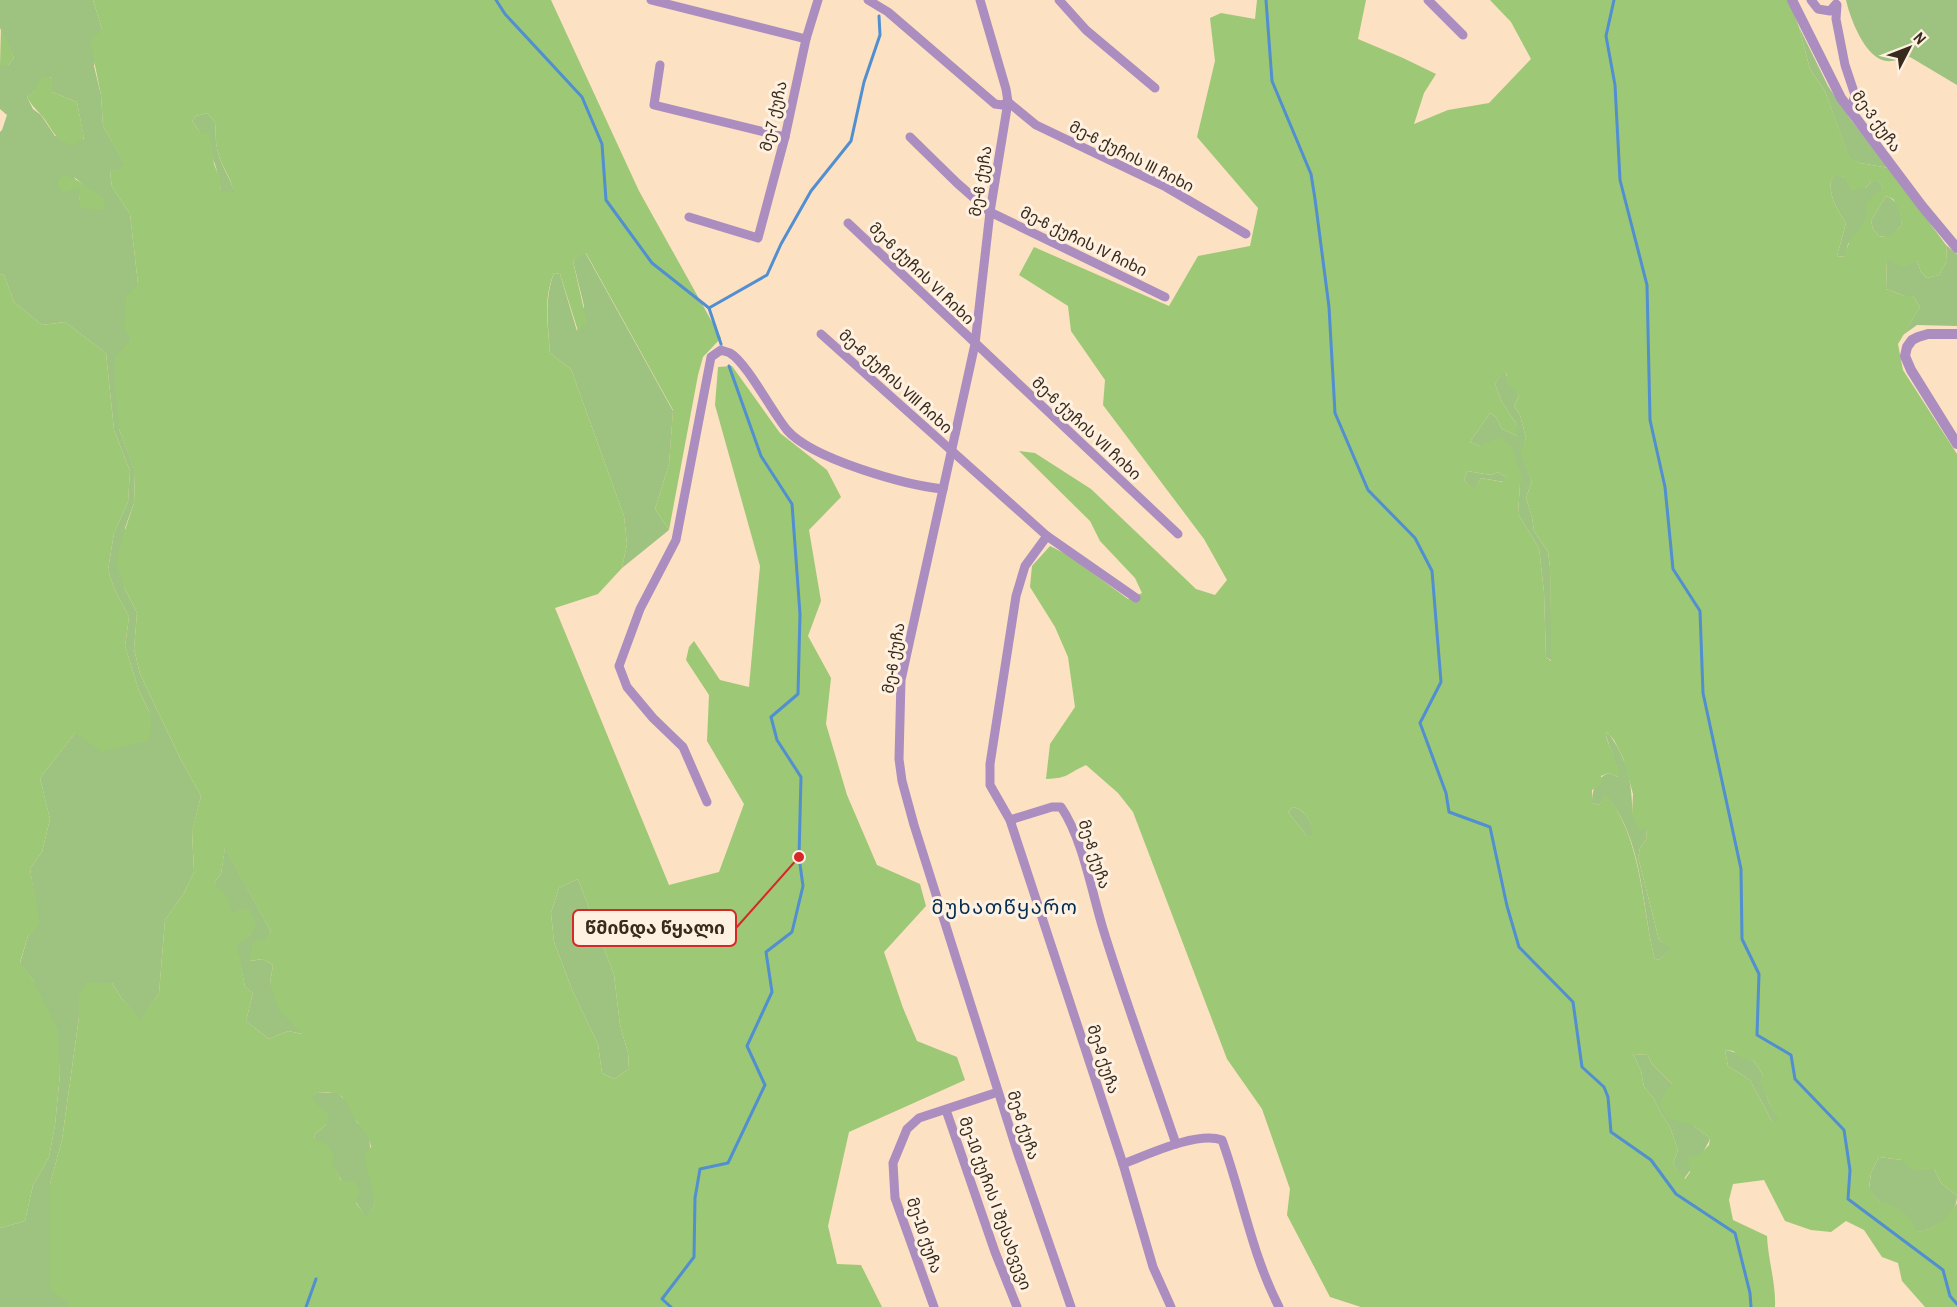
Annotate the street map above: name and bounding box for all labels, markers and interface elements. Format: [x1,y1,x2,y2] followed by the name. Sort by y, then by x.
[1879,18,1939,78] north arrow
[1909,27,1931,49] text: N
[754,79,792,153] street label: მე-7 ქუჩა
[1847,86,1907,156] street label: მე-3 ქუჩა
[1066,115,1198,197] street label: მე-6 ქუჩის III ჩიხი
[964,144,996,218] street label: მე-6 ქუჩა
[1017,201,1151,281] street label: მე-6 ქუჩის IV ჩიხი
[864,217,980,329] street label: მე-6 ქუჩის VI ჩიხი
[834,324,958,438] street label: მე-6 ქუჩის VIII ჩიხი
[1027,371,1147,485] street label: მე-6 ქუჩის VII ჩიხი
[877,621,909,695] street label: მე-6 ქუჩა
[1073,817,1117,891] street label: მე-8 ქუჩა
[932,893,1078,920] district label: მუხათწყარო
[573,910,736,946] callout: წმინდა წყალი
[585,915,725,940] text: წმინდა წყალი
[1082,1022,1126,1096] street label: მე-9 ქუჩა
[1002,1088,1046,1162] street label: მე-6 ქუჩა
[954,1113,1038,1293] street label: მე-10 ქუჩის I შესახვევი
[902,1194,948,1276] street label: მე-10 ქუჩა

